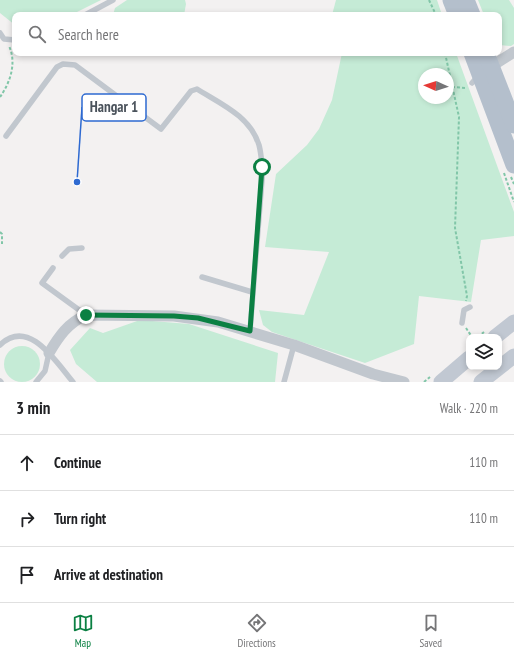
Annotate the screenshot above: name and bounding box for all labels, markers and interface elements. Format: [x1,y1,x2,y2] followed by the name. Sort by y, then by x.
[12,12,502,56] search box
[26,23,48,45] icon: search
[58,25,119,44] text: Search here
[418,68,454,104] north arrow
[82,94,146,121] callout: Hangar 1
[90,97,138,116] text: Hangar 1
[253,158,271,176] route start
[77,306,95,324] route end
[466,334,502,370] map controls
[466,334,502,370] button: layers
[16,397,50,419] text: 3 min
[440,400,498,417] text: Walk · 220 m
[16,452,38,474] icon: ahead
[54,453,101,472] text: Continue
[469,454,498,471] text: 110 m
[16,508,38,530] icon: right
[54,509,106,528] text: Turn right
[469,510,498,527] text: 110 m
[16,564,38,586] icon: arrive
[54,565,163,584] text: Arrive at destination
[72,612,94,650] tab: Map
[238,612,276,650] tab: Directions
[419,612,442,650] tab: Saved

